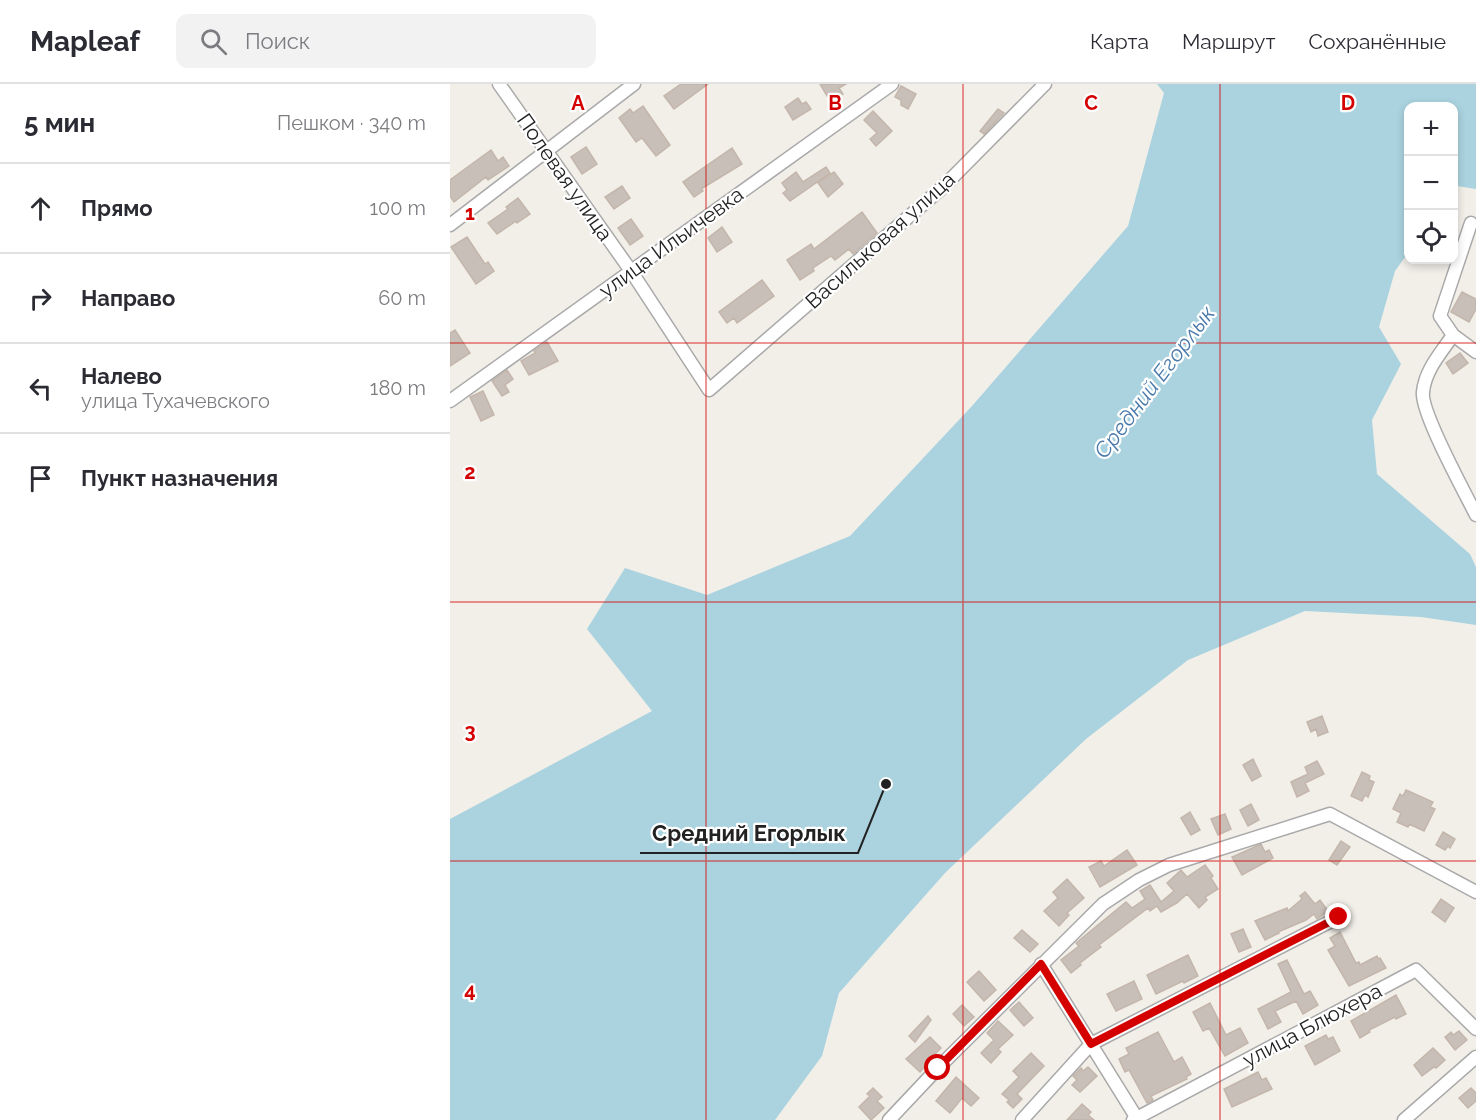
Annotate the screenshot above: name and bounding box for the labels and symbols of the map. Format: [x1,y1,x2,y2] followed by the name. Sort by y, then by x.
[571,91,585,115] text: A
[828,91,842,115] text: B
[1084,91,1098,115] text: C
[1341,91,1355,115] text: D
[512,109,618,245] street label: Полевая улица
[800,166,960,314] street label: Васильковая улица
[594,181,748,303] street label: улица Ильичевка
[465,201,475,225] text: 1
[1088,301,1220,463] water label: Средний Егорлык
[464,460,476,484] text: 2
[464,719,476,743] text: 3
[640,813,858,853] callout: Средний Егорлык
[652,820,846,846] text: Средний Егорлык
[1325,903,1351,929] route end
[464,978,476,1002] text: 4
[1238,978,1386,1072] street label: улица Блюхера
[924,1054,950,1080] route start

